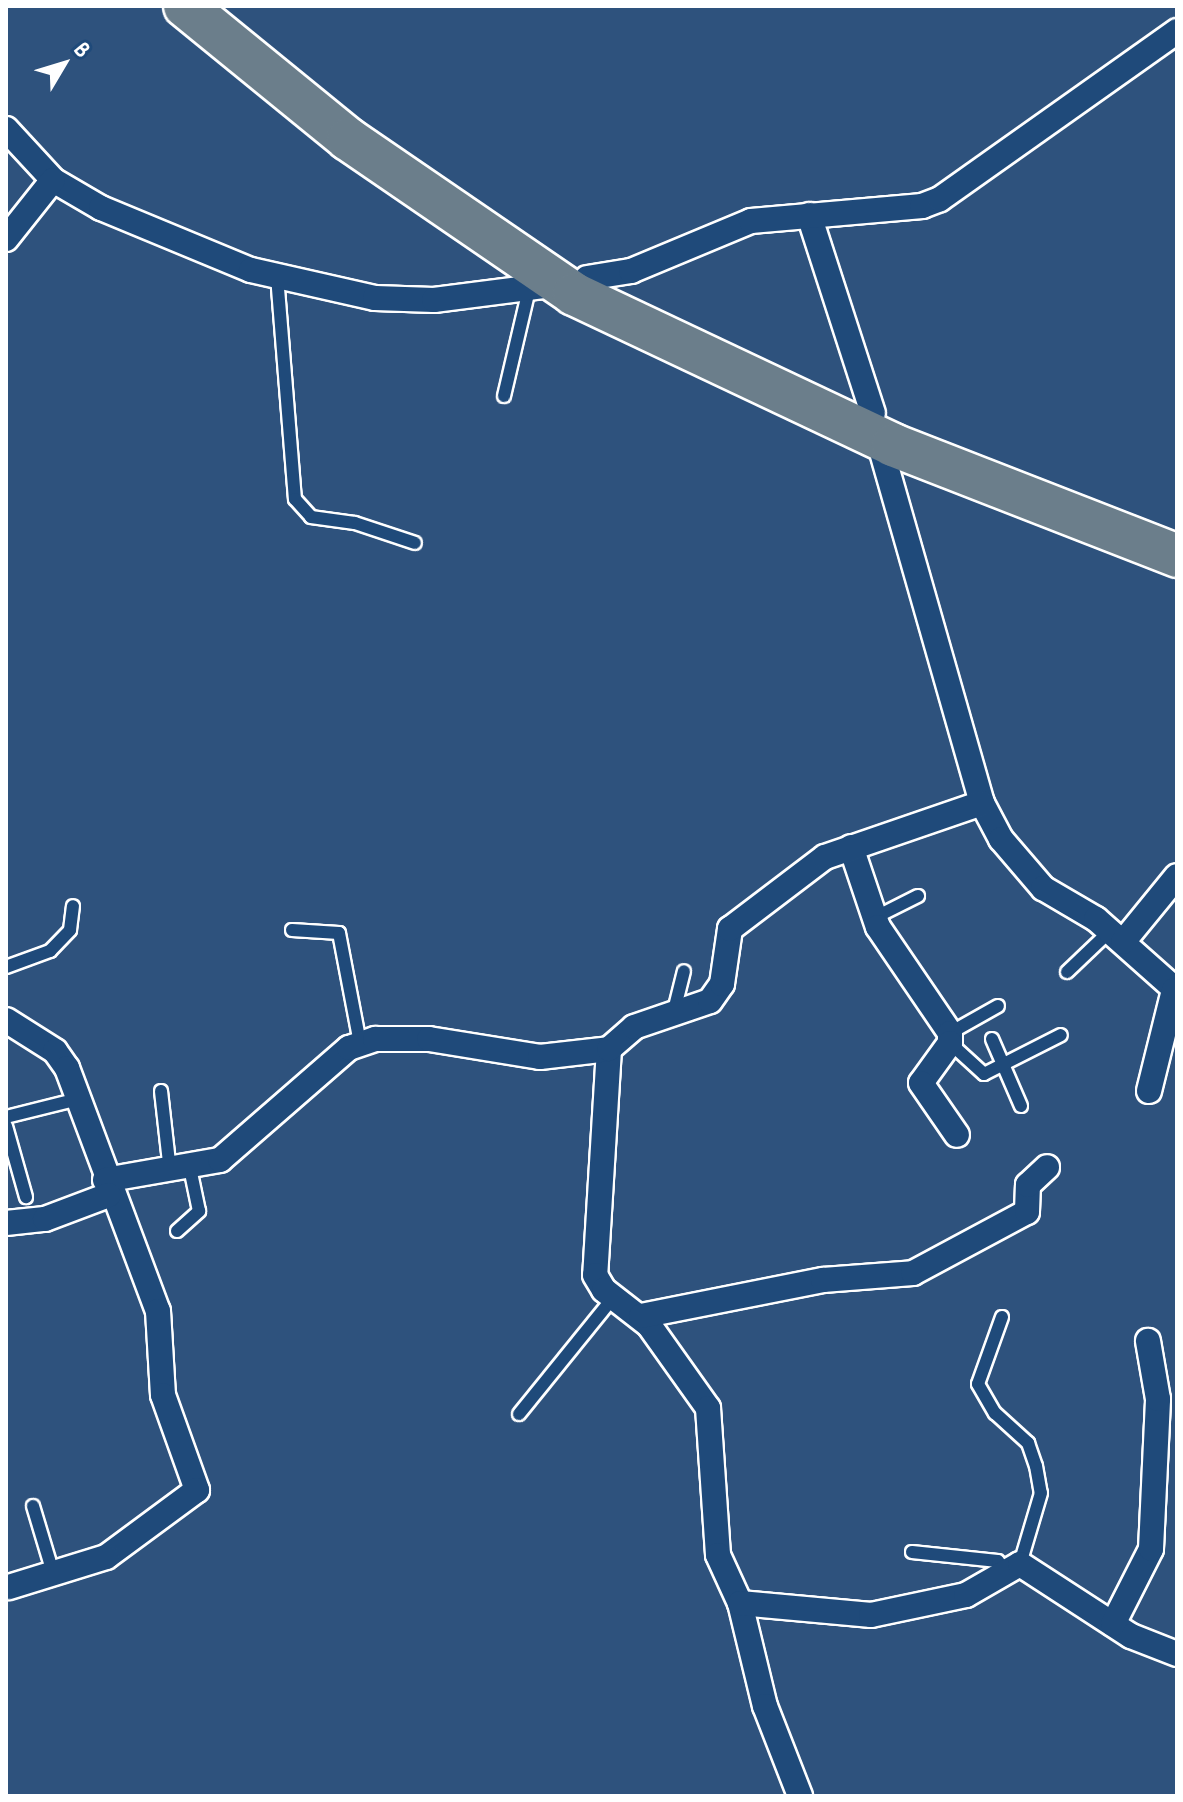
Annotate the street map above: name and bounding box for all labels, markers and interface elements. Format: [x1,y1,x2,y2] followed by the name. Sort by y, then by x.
[24,24,104,104] north arrow
[68,36,98,63] text: B

